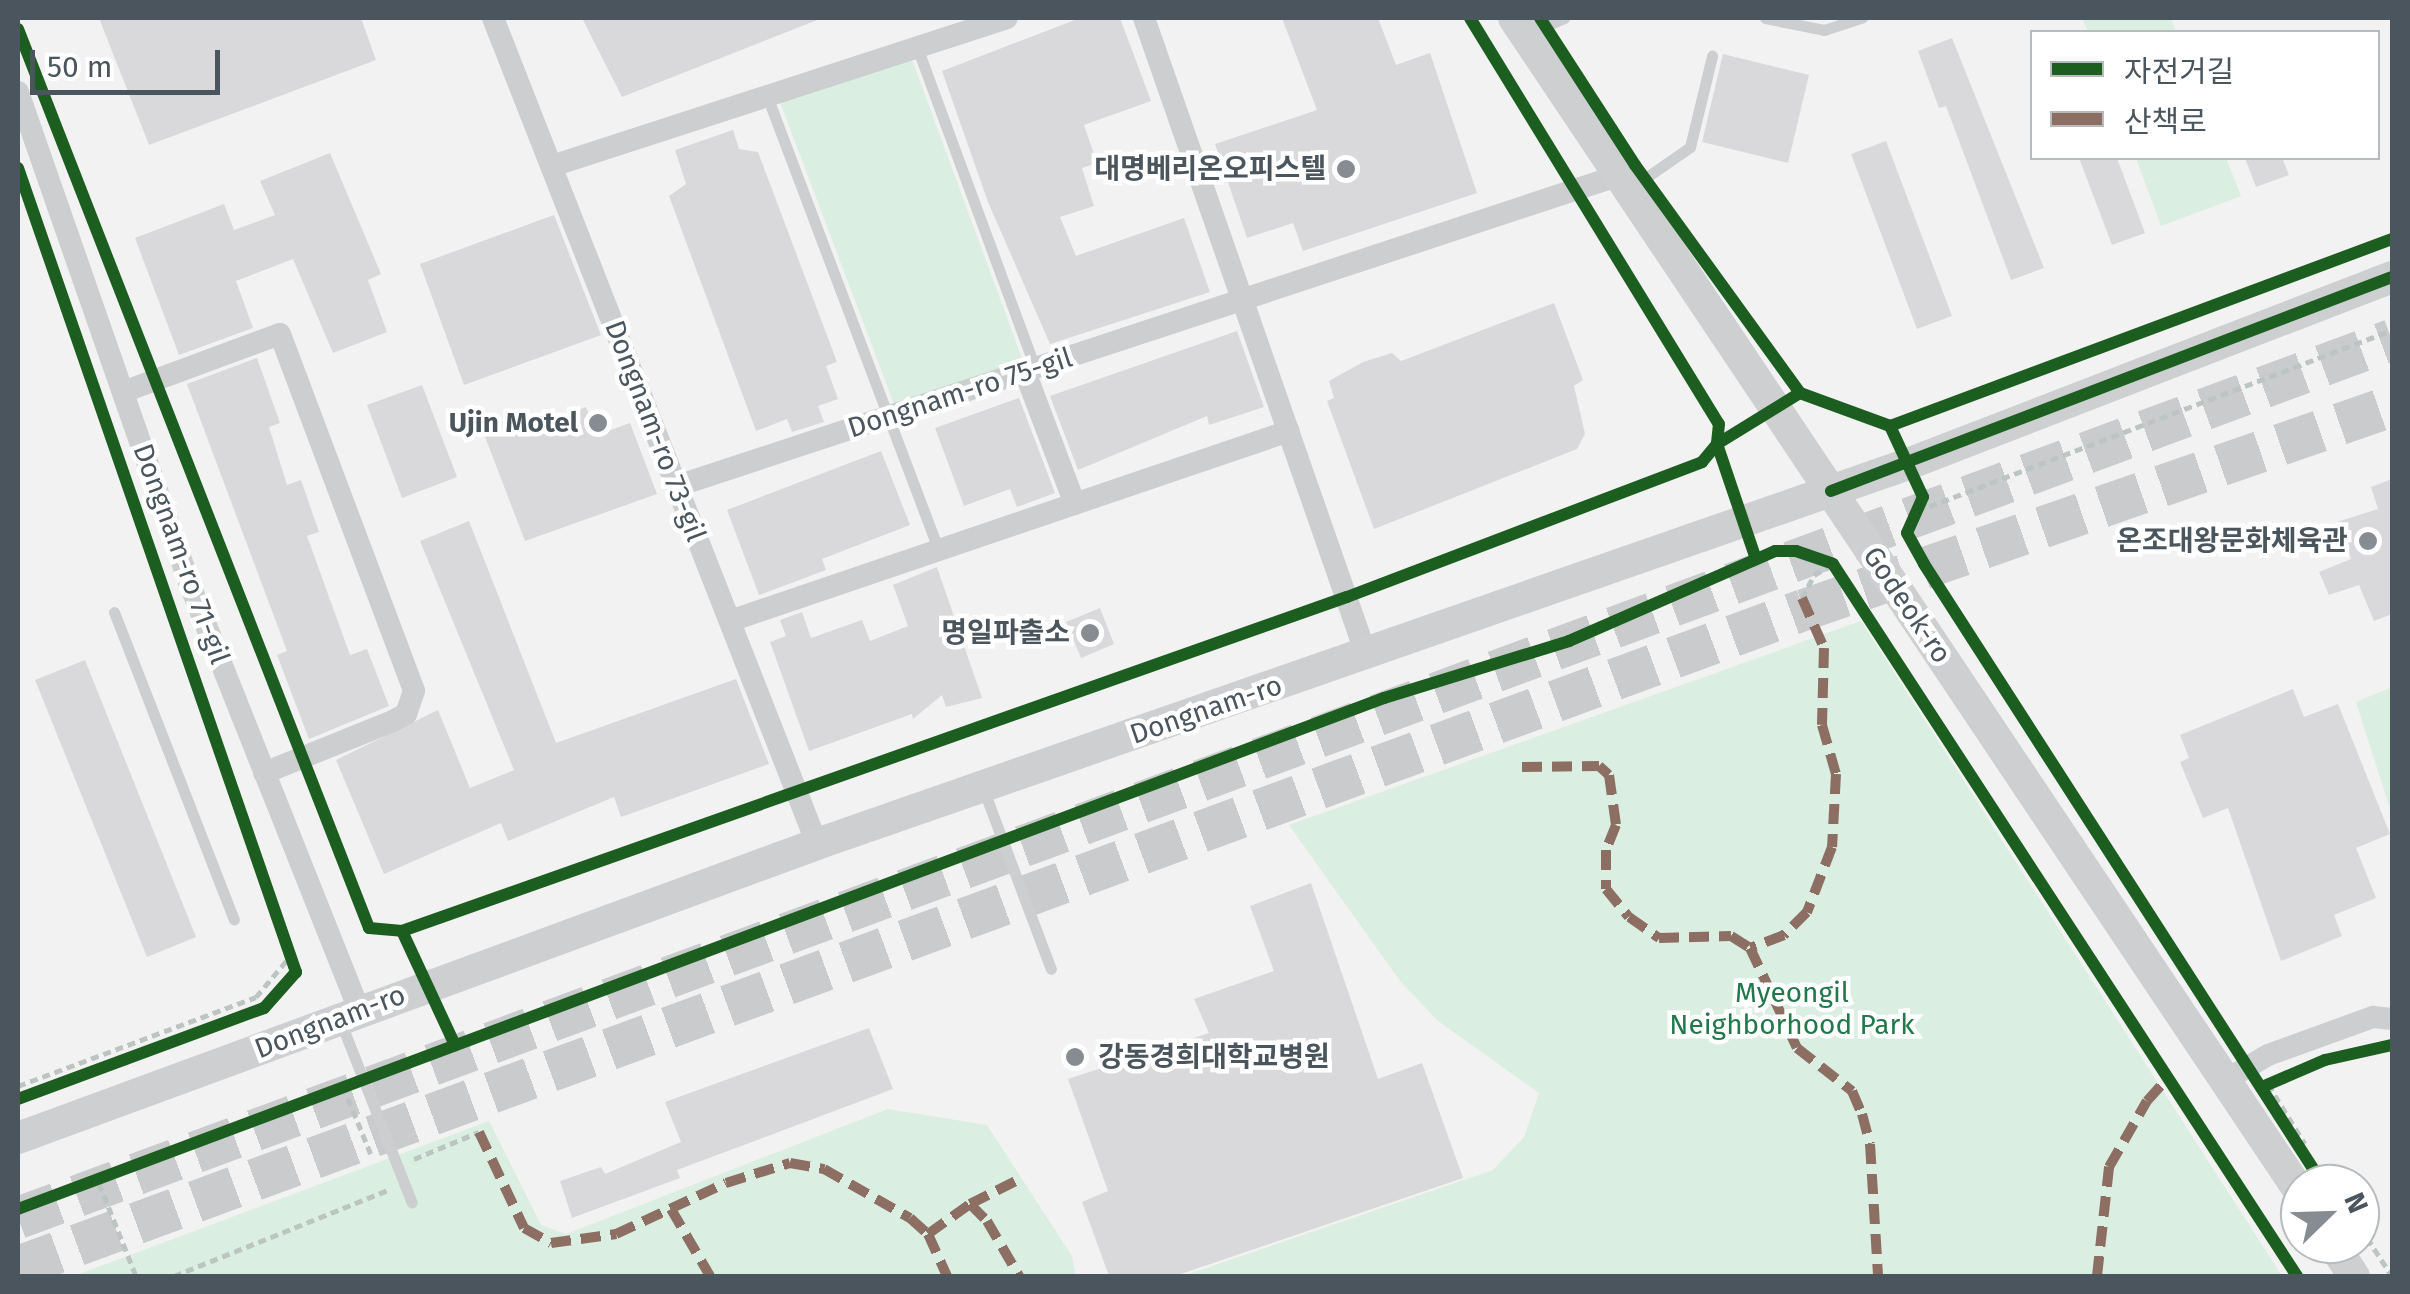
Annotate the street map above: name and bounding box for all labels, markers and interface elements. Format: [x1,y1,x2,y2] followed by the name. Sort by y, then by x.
[35,30,225,92] scale bar
[2030,30,2380,160] legend
[47,49,112,85] text: 50 m
[2124,54,2234,90] text: 자전거길
[2124,104,2207,140] text: 산책로
[1094,152,1326,186] place label: 대명베리온오피스텔
[1335,158,1357,180] marker: 대명베리온오피스텔
[597,316,713,546] street label: Dongnam-ro 73-gil
[844,341,1076,445] street label: Dongnam-ro 75-gil
[449,406,578,440] place label: Ujin Motel
[587,412,609,434] marker: Ujin Motel
[126,439,236,669] street label: Dongnam-ro 71-gil
[2116,524,2348,558] place label: 온조대왕문화체육관
[2357,530,2379,552] marker: 온조대왕문화체육관
[1856,540,1958,670] street label: Godeok-ro
[941,616,1070,650] place label: 명일파출소
[1079,622,1101,644] marker: 명일파출소
[1126,668,1286,752] street label: Dongnam-ro
[1669,976,1915,1042] park label: Myeongil Neighborhood Park
[250,978,410,1066] street label: Dongnam-ro
[1098,1040,1330,1074] place label: 강동경희대학교병원
[1062,1044,1088,1070] marker: 강동경희대학교병원
[2280,1164,2380,1264] north arrow
[2337,1188,2375,1218] text: N

